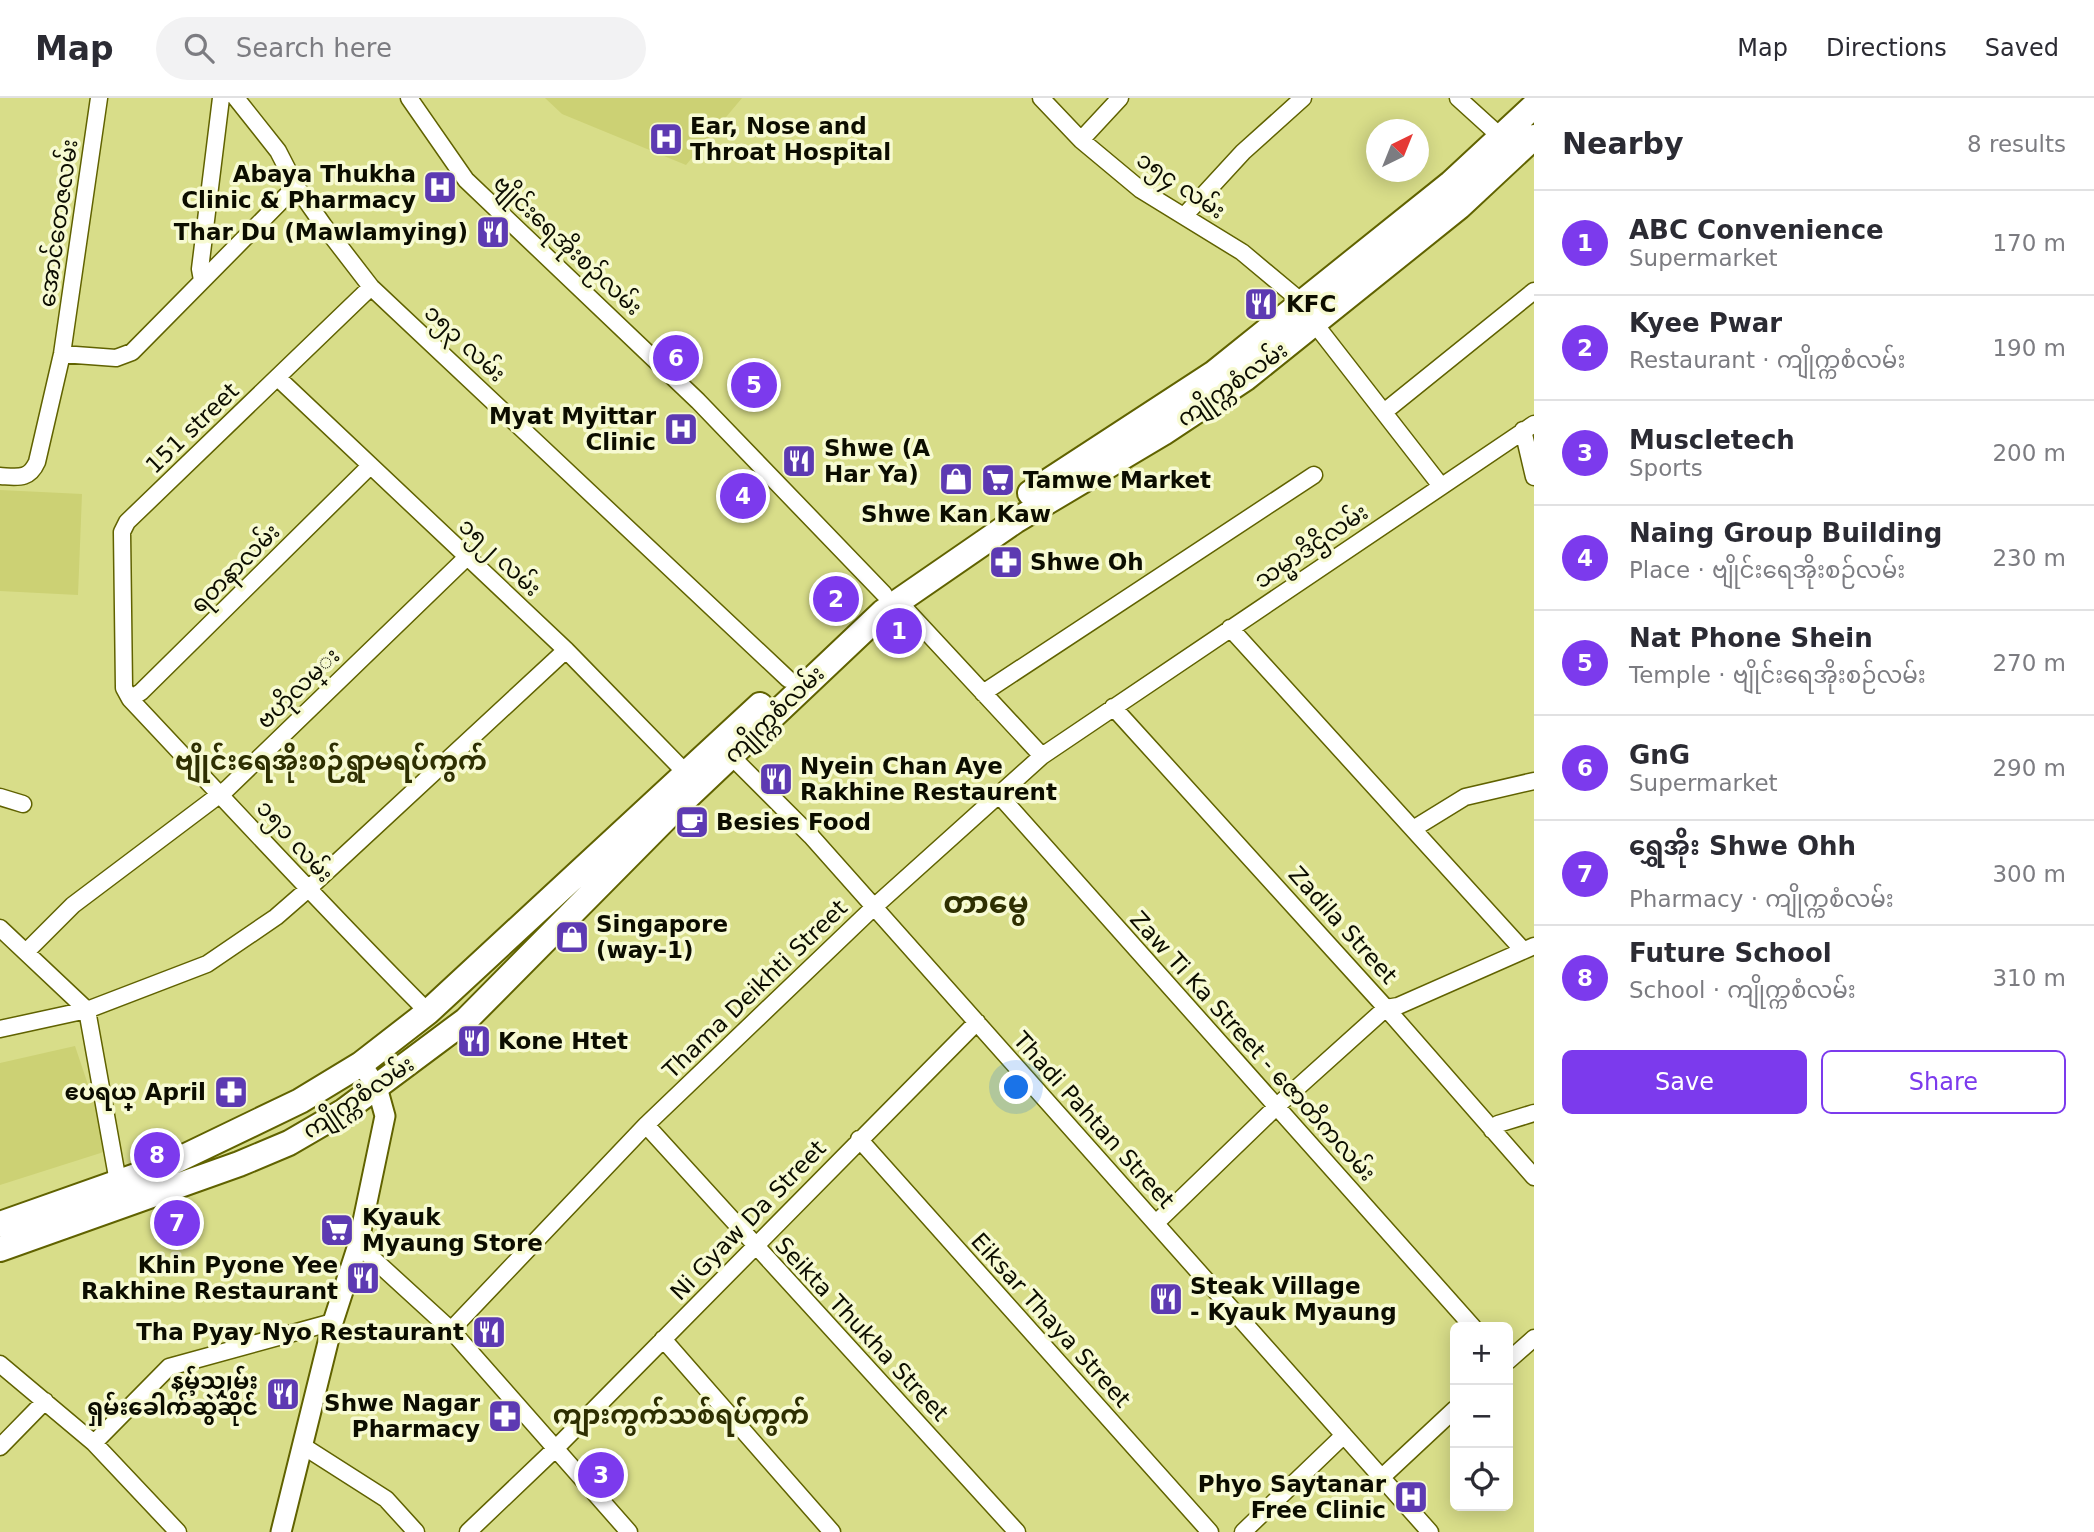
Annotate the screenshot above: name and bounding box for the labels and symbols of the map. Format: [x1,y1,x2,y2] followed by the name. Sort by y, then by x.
[690,113,891,165] place label: Ear, Nose and Throat Hospital
[1366,119,1429,182] north arrow
[647,120,685,158] hospital icon: Ear, Nose and Throat Hospital
[30,137,83,309] street label: အောင်တေဇလမ်း
[1129,144,1232,229] street label: ၁၅၄ လမ်း
[181,161,416,213] place label: Abaya Thukha Clinic & Pharmacy
[484,167,650,325] street label: ဗျိုင်းရေအိုးစဉ်လမ်း
[421,168,459,206] hospital icon: Abaya Thukha Clinic & Pharmacy
[474,213,512,251] restaurant icon: Thar Du (Mawlamying)
[174,219,468,245] place label: Thar Du (Mawlamying)
[1242,285,1280,323] restaurant icon: KFC
[1286,291,1336,317] place label: KFC
[415,297,513,391] street label: ၁၅၃ လမ်း
[653,332,699,384] pin: 6
[1170,334,1296,436] street label: ကျိုက္ကစံလမ်း
[731,359,777,411] pin: 5
[140,377,244,479] street label: 151 street
[489,403,657,455] place label: Myat Myittar Clinic
[662,410,700,448] hospital icon: Myat Myittar Clinic
[824,435,930,487] place label: Shwe (A Har Ya)
[780,442,818,480] restaurant icon: Shwe (A Har Ya)
[937,460,975,498] shop icon: Shwe Kan Kaw
[979,461,1017,499] supermarket icon: Tamwe Market
[1023,467,1211,493] place label: Tamwe Market
[720,470,766,522] pin: 4
[1248,496,1376,599] street label: သမ္မာဒိဌိလမ်း
[861,501,1051,527] place label: Shwe Kan Kaw
[450,510,548,606] street label: ၁၅၂ လမ်း
[183,516,289,622] street label: ရတနာလမ်း
[987,543,1025,581] pharmacy icon: Shwe Oh
[1030,549,1144,575] place label: Shwe Oh
[813,573,859,625] pin: 2
[876,605,922,657] pin: 1
[249,640,349,738] street label: ဗဟိုလမ္း
[717,658,833,772] street label: ကျိုက္ကစံလမ်း
[175,742,487,783] district label: ဗျိုင်းရေအိုးစဉ်ရွာမရပ်ကွက်
[800,753,1057,805] place label: Nyein Chan Aye Rakhine Restaurent
[757,760,795,798] restaurant icon: Nyein Chan Aye Rakhine Restaurent
[247,793,341,891] street label: ၁၅၁ လမ်း
[673,803,711,841] cafe icon: Besies Food
[716,809,871,835] place label: Besies Food
[1284,861,1402,989] street label: Zadila Street
[943,885,1029,926] district label: တာမွေ
[657,894,852,1084] street label: Thama Deikhti Street
[1125,904,1383,1186] street label: Zaw Ti Ka Street - ဇောတိကလမ်း
[596,911,728,963] place label: Singapore (way-1)
[553,918,591,956] shop icon: Singapore (way-1)
[455,1022,493,1060] restaurant icon: Kone Htet
[1008,1026,1180,1213] street label: Thadi Pahtan Street
[498,1028,628,1054] place label: Kone Htet
[296,1048,422,1149] street label: ကျိုက္ကစံလမ်း
[999,1070,1033,1104] your location
[212,1073,250,1111] pharmacy icon: ဧပရယ္ April
[64,1079,206,1111] place label: ဧပရယ္ April
[134,1129,180,1181] pin: 8
[665,1135,831,1305] street label: Ni Gyaw Da Street
[154,1197,200,1249] pin: 7
[362,1204,543,1256] place label: Kyauk Myaung Store
[318,1211,356,1249] supermarket icon: Kyauk Myaung Store
[966,1228,1136,1412] street label: Eiksar Thaya Street
[770,1232,954,1426] street label: Seikta Thukha Street
[81,1252,338,1304] place label: Khin Pyone Yee Rakhine Restaurant
[344,1259,382,1297] restaurant icon: Khin Pyone Yee Rakhine Restaurant
[1190,1273,1397,1325] place label: Steak Village - Kyauk Myaung
[1147,1280,1185,1318] restaurant icon: Steak Village - Kyauk Myaung
[470,1313,508,1351] restaurant icon: Tha Pyay Nyo Restaurant
[136,1319,464,1345] place label: Tha Pyay Nyo Restaurant
[87,1365,258,1426] place label: နမ့်သျှမ်း ရှမ်းခေါက်ဆွဲဆိုင်
[264,1375,302,1413] restaurant icon: နမ့်သျှမ်း ရှမ်းခေါက်ဆွဲဆိုင်
[324,1390,481,1442] place label: Shwe Nagar Pharmacy
[553,1396,809,1437] district label: ကျားကွက်သစ်ရပ်ကွက်
[486,1397,524,1435] pharmacy icon: Shwe Nagar Pharmacy
[578,1449,624,1501] pin: 3
[1198,1471,1387,1523] place label: Phyo Saytanar Free Clinic
[1392,1478,1430,1516] hospital icon: Phyo Saytanar Free Clinic

